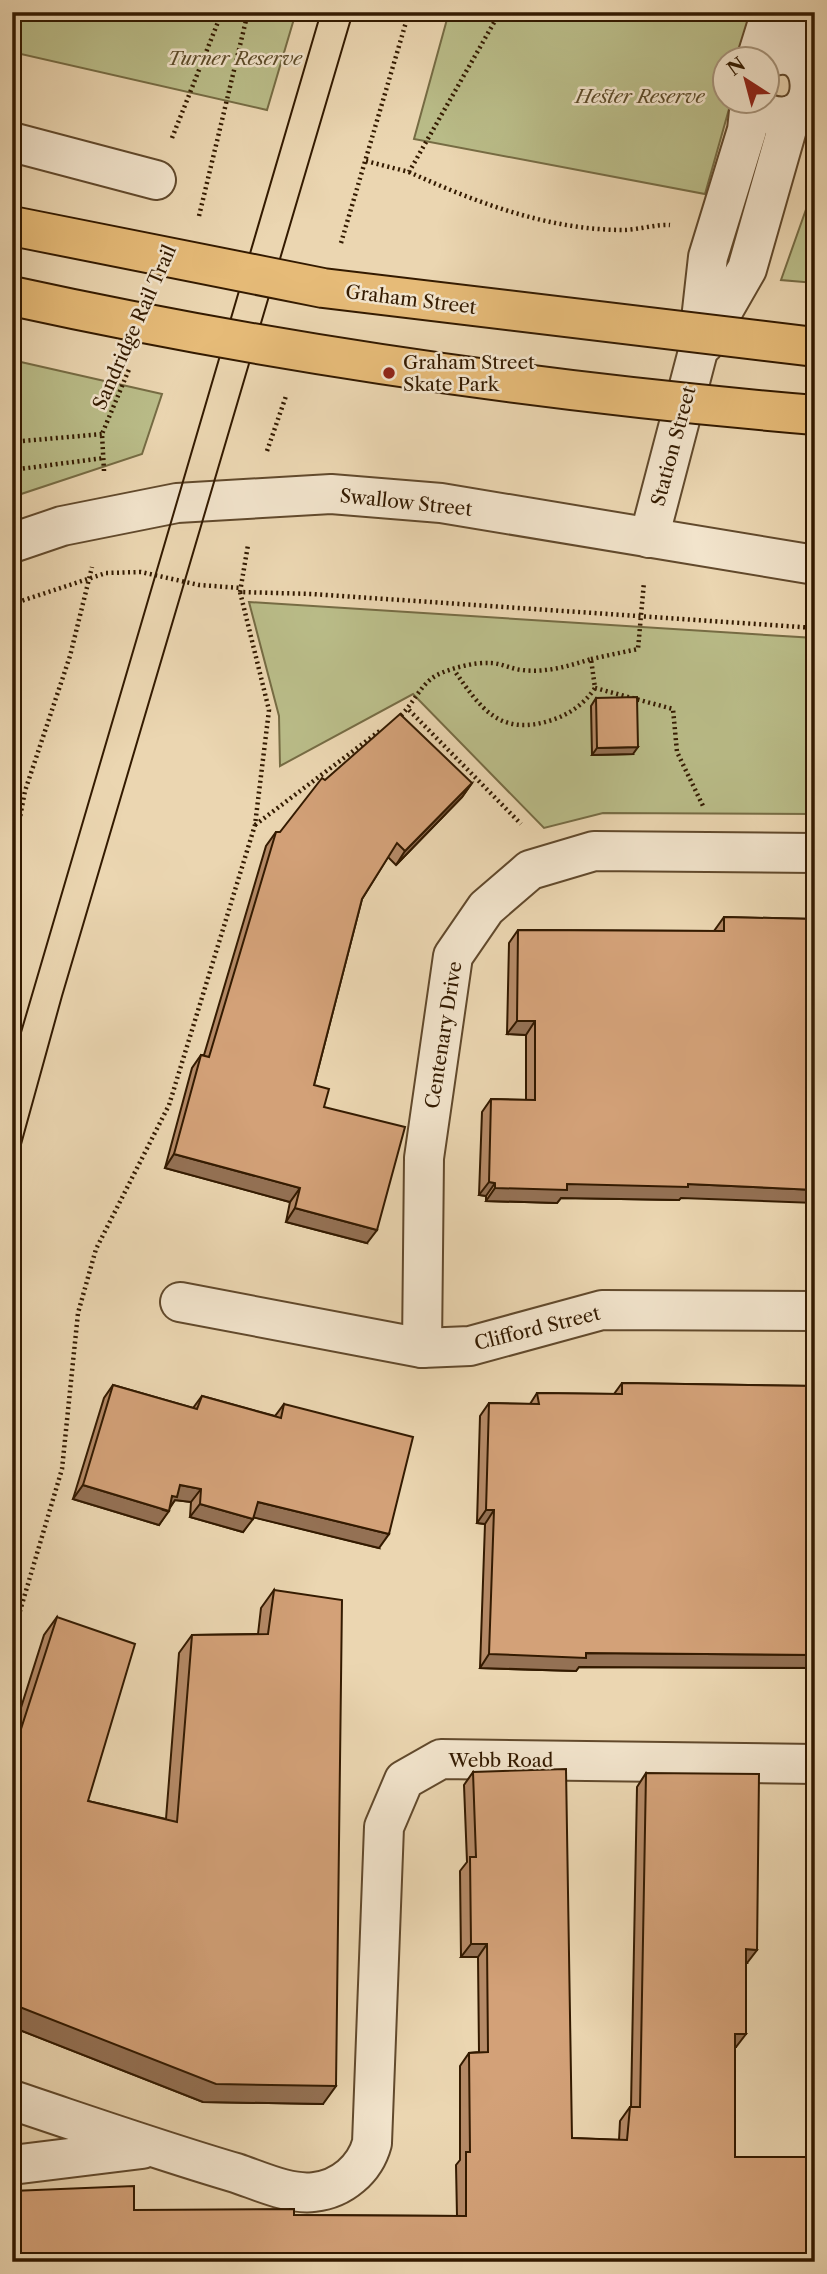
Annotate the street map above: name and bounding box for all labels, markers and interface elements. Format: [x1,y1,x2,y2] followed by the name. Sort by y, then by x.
[712,46,782,116] north arrow
[168,47,303,70] park label: Turner Reserve
[723,52,750,81] text: N
[573,85,706,108] park label: Hester Reserve
[88,241,181,413] street label: Sandridge Rail Trail
[344,280,478,319] street label: Graham Street
[403,351,535,396] place label: Graham Street Skate Park
[381,365,397,381] marker: Graham Street Skate Park
[646,383,701,509] street label: Station Street
[339,484,473,521] street label: Swallow Street
[420,960,466,1110] street label: Centenary Drive
[472,1302,603,1355] street label: Clifford Street
[448,1749,554,1772] street label: Webb Road

